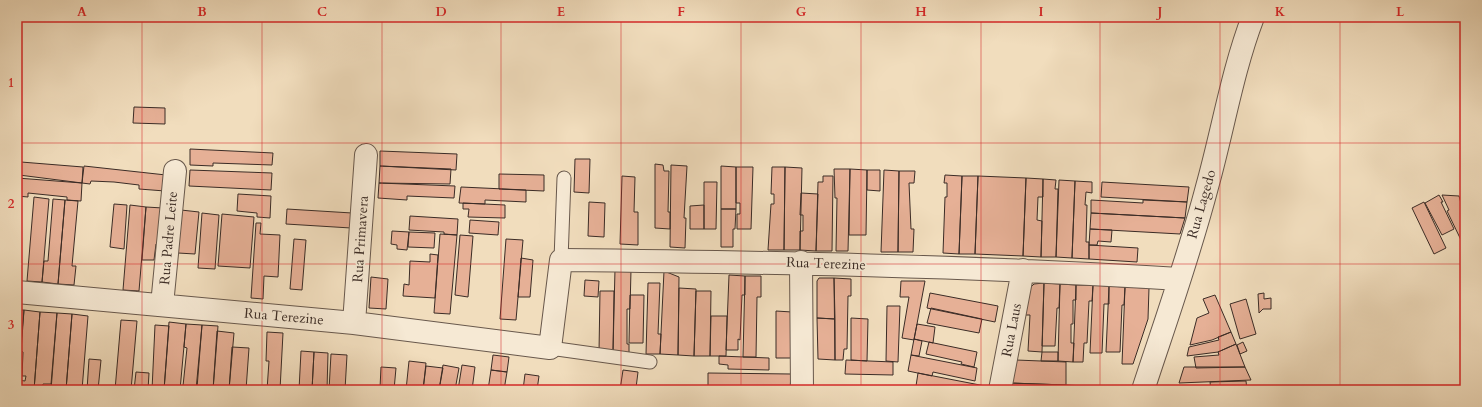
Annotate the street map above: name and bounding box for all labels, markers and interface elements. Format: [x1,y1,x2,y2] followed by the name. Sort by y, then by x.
[77,3,87,21] text: A
[197,3,207,21] text: B
[317,3,327,21] text: C
[435,3,447,21] text: D
[557,3,565,21] text: E
[677,3,685,21] text: F
[796,3,807,21] text: G
[915,3,927,21] text: H
[1038,3,1044,21] text: I
[1156,3,1163,21] text: J
[1275,3,1286,21] text: K
[1396,3,1405,21] text: L
[8,74,14,92] text: 1
[1183,167,1221,241] street label: Rua Lagedo
[155,191,182,286] street label: Rua Padre Leite
[8,195,15,213] text: 2
[348,195,373,283] street label: Rua Primavera
[786,253,866,274] street label: Rua Terezine
[997,301,1026,358] street label: Rua Laus
[243,304,325,329] street label: Rua Terezine
[8,316,15,334] text: 3

